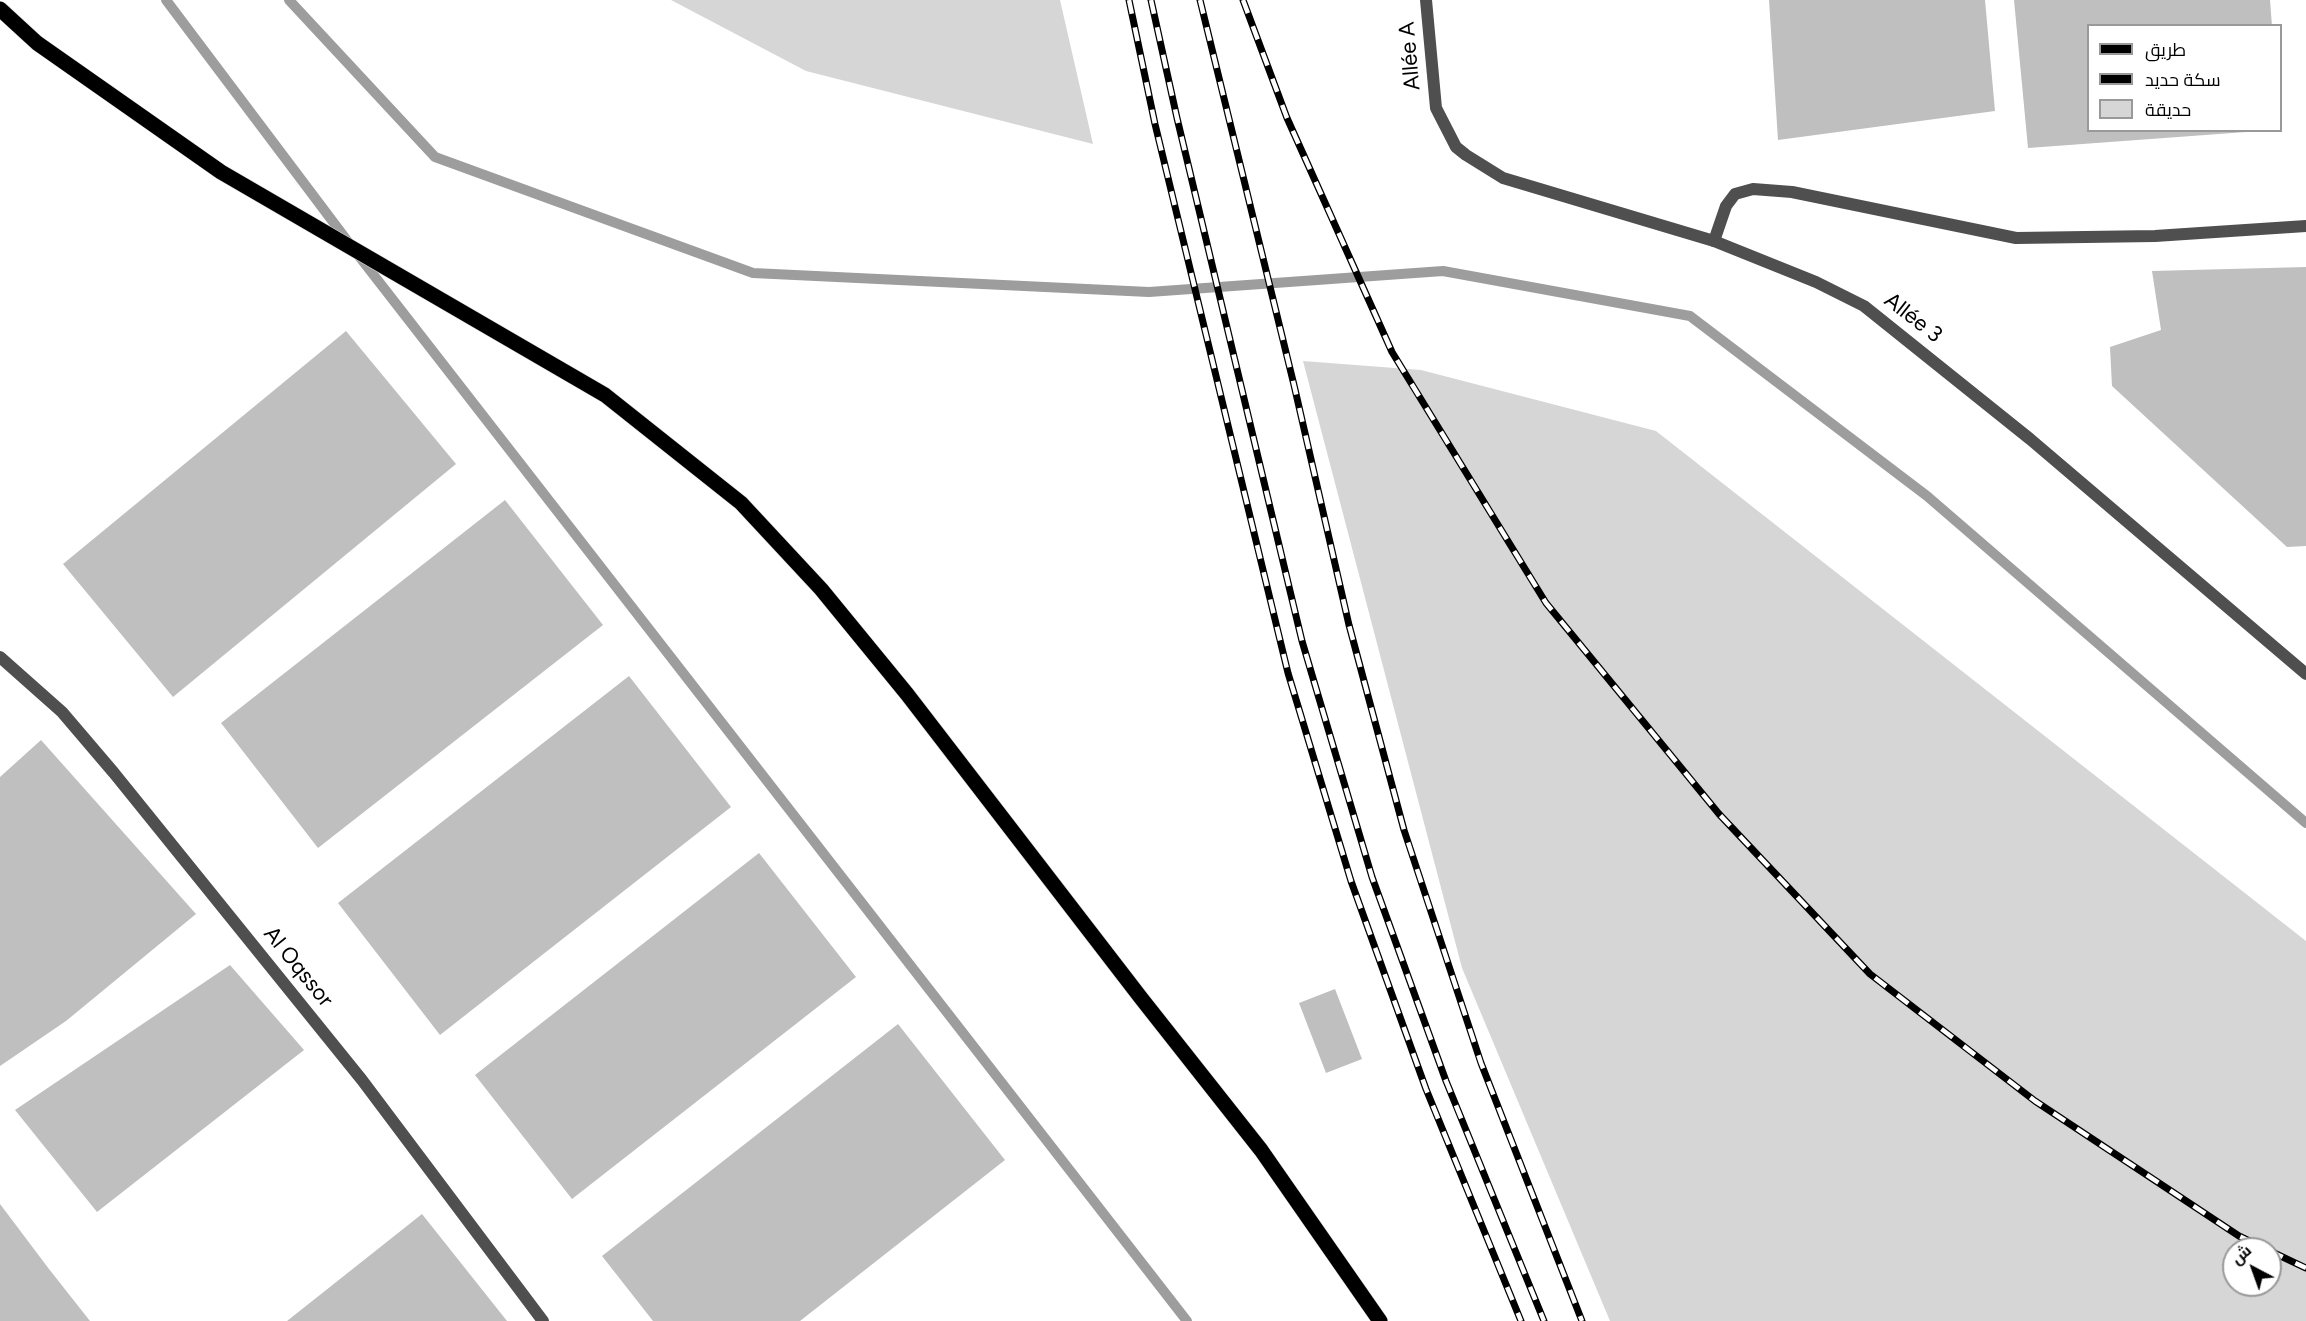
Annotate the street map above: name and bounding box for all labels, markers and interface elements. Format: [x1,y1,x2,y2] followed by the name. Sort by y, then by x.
[1394,21,1426,91] street label: Allée A
[2087,24,2282,132] legend
[2145,39,2186,61] text: طريق
[2145,69,2221,91] text: سكة حديد
[2145,99,2191,121] text: حديقة
[1879,287,1947,349] street label: Allée 3
[258,922,338,1012] street label: Al Oqssor
[2222,1237,2282,1297] north arrow
[2227,1241,2255,1268] text: ش

